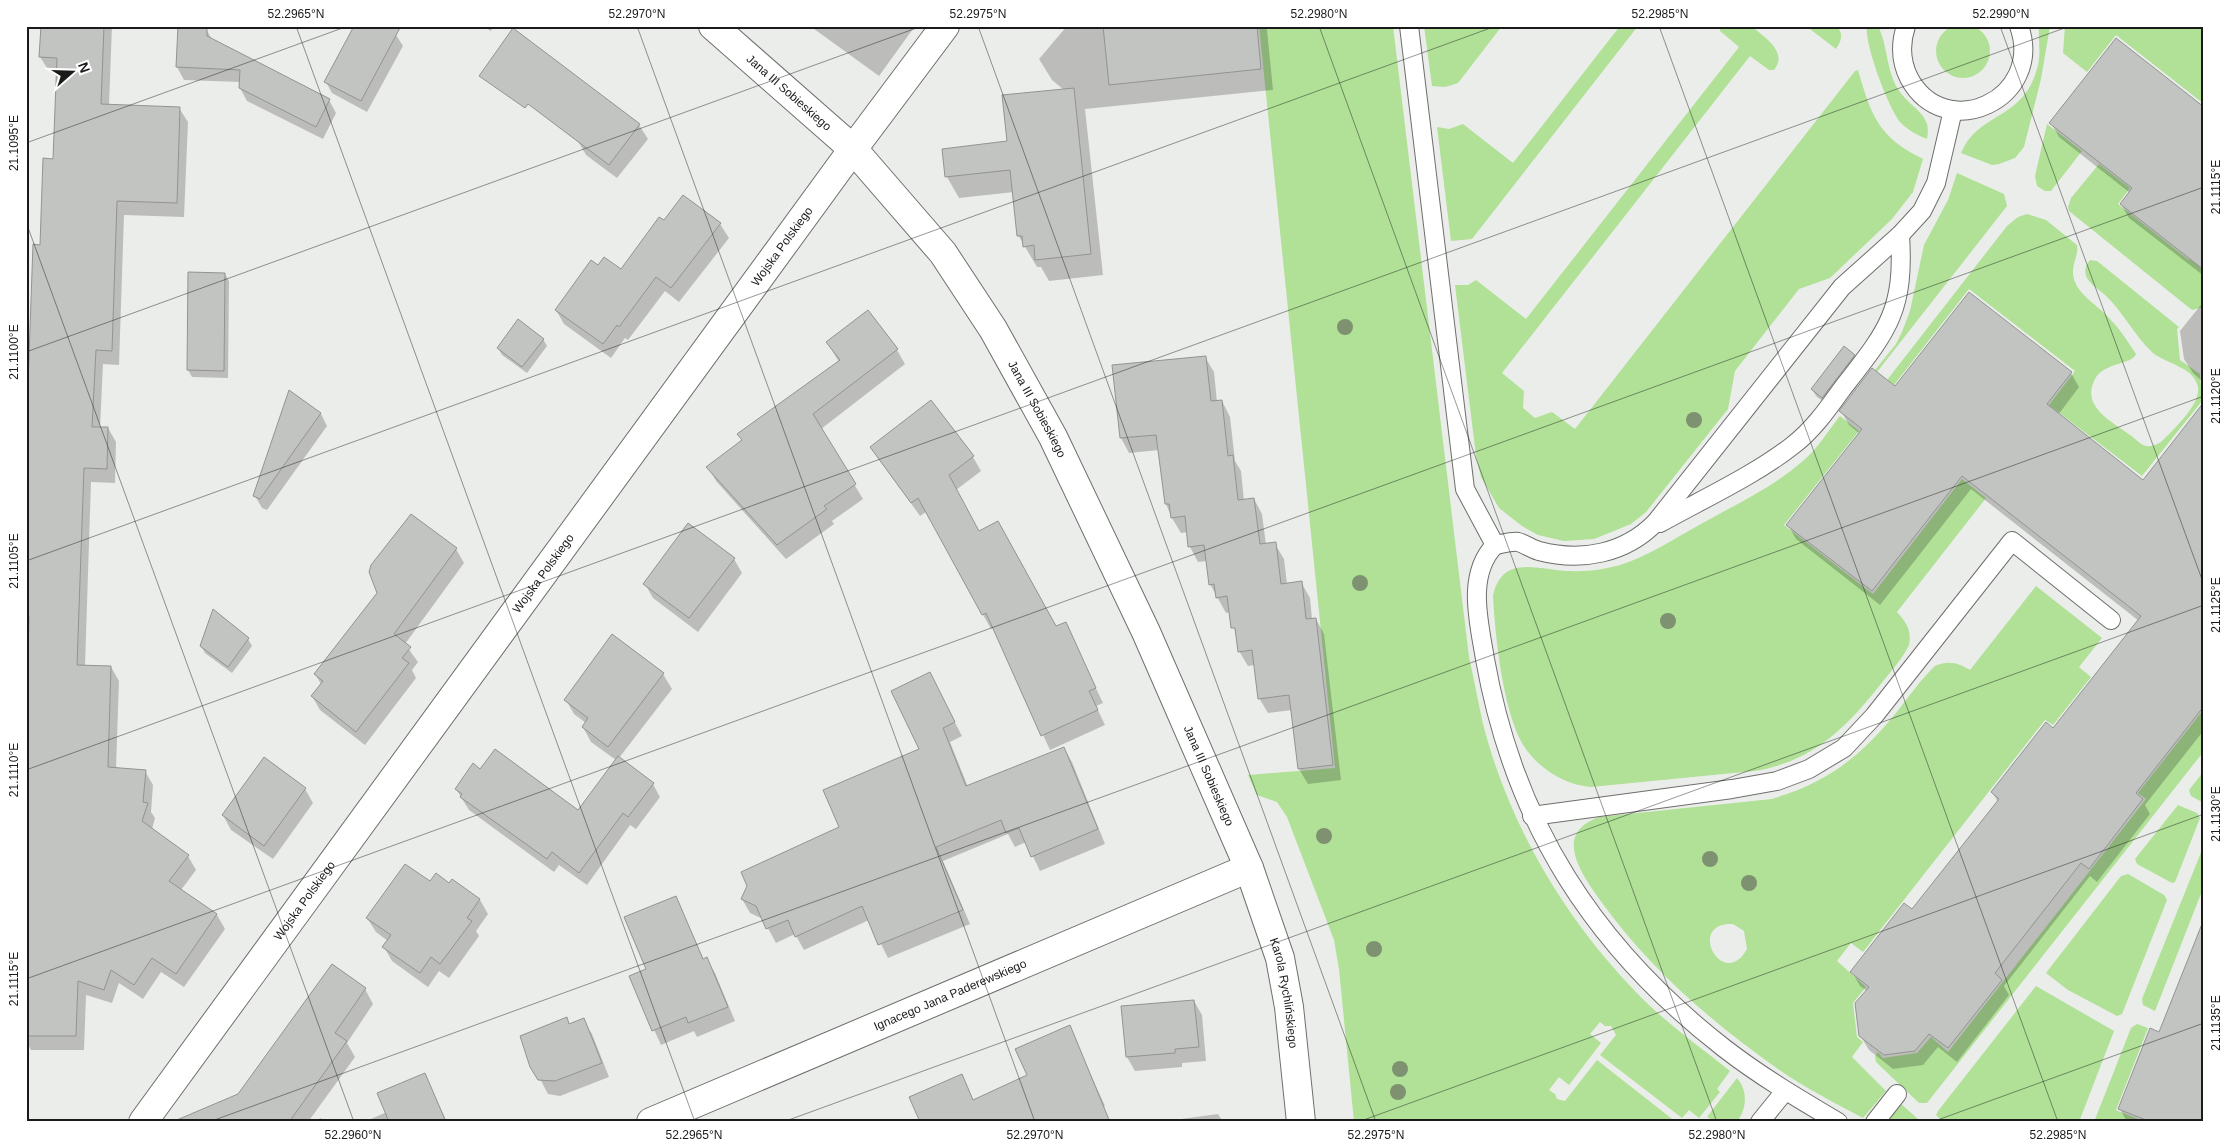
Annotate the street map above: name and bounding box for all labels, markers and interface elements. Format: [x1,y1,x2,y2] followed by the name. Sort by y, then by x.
[268,7,324,21] text: 52.2965°N
[609,7,665,21] text: 52.2970°N
[950,7,1006,21] text: 52.2975°N
[1291,7,1347,21] text: 52.2980°N
[1632,7,1688,21] text: 52.2985°N
[1973,7,2029,21] text: 52.2990°N
[48,48,98,98] north arrow
[744,52,834,134] street label: Jana III Sobieskiego
[75,60,93,75] text: N
[7,115,21,171] text: 21.1095°E
[2209,160,2223,214] text: 21.1115°E
[748,204,816,289] street label: Wojska Polskiego
[7,324,21,380] text: 21.1100°E
[1005,358,1069,460] street label: Jana III Sobieskiego
[2209,368,2223,424] text: 21.1120°E
[510,531,577,616] street label: Wojska Polskiego
[7,533,21,589] text: 21.1105°E
[2209,577,2223,633] text: 21.1125°E
[1181,723,1237,829] street label: Jana III Sobieskiego
[7,743,21,797] text: 21.1110°E
[2209,786,2223,842] text: 21.1130°E
[271,858,338,943] street label: Wojska Polskiego
[1267,936,1300,1049] street label: Karola Rychlińskiego
[7,952,21,1006] text: 21.1115°E
[872,956,1029,1034] street label: Ignacego Jana Paderewskiego
[2209,995,2223,1051] text: 21.1135°E
[325,1128,381,1142] text: 52.2960°N
[666,1128,722,1142] text: 52.2965°N
[1007,1128,1063,1142] text: 52.2970°N
[1348,1128,1404,1142] text: 52.2975°N
[1689,1128,1745,1142] text: 52.2980°N
[2030,1128,2086,1142] text: 52.2985°N

